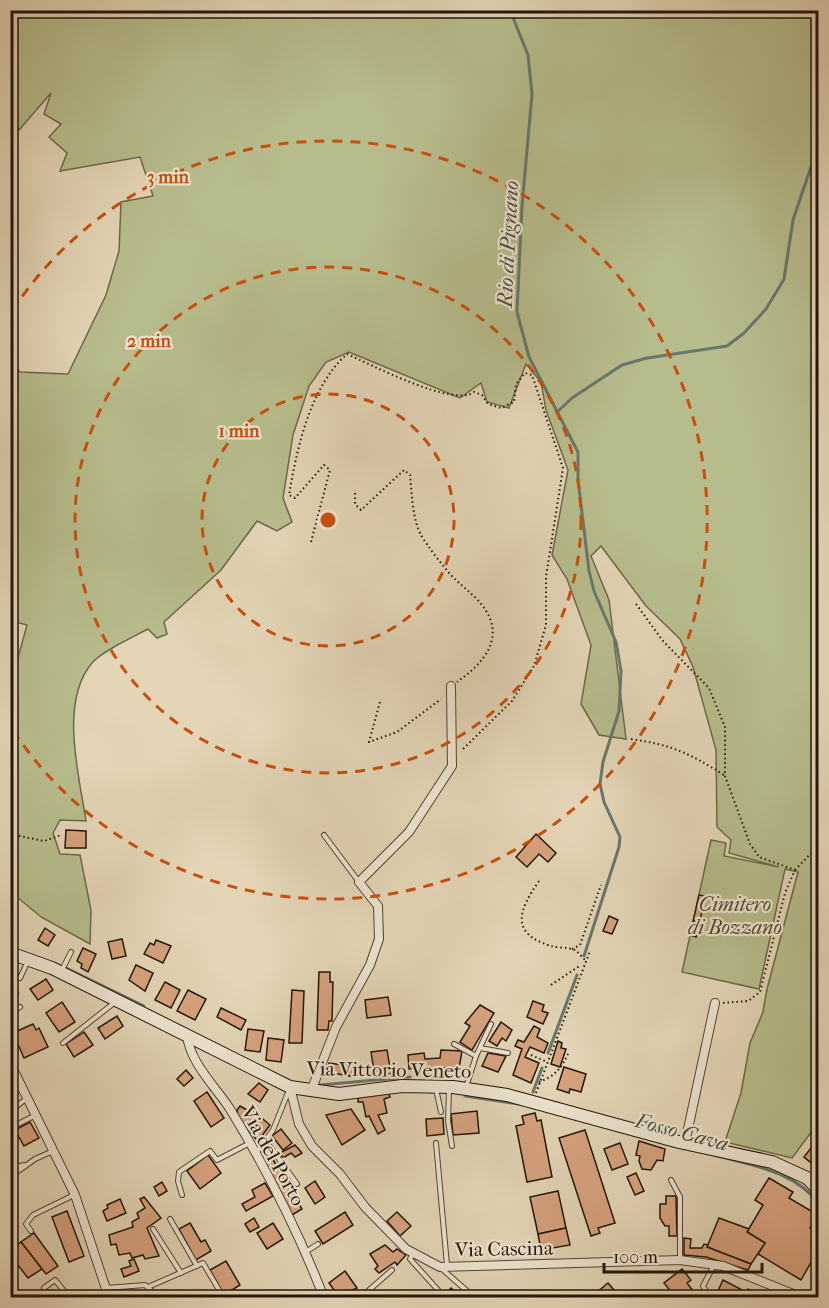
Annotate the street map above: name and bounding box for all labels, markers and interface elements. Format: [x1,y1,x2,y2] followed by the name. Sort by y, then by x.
[147,167,190,188] text: 3 min
[493,180,523,310] water label: Rio di Pignano
[127,331,171,352] text: 2 min
[218,421,260,442] text: 1 min
[318,510,338,530] centre of rings
[688,893,782,939] park label: Cimitero di Bozzano
[306,1057,471,1083] street label: Via Vittorio Veneto
[236,1101,310,1210] street label: Via del Porto
[632,1108,731,1156] water label: Fosso Cava
[604,1236,762,1274] scale bar
[454,1237,554,1261] street label: Via Cascina
[613,1247,658,1268] text: 100 m

